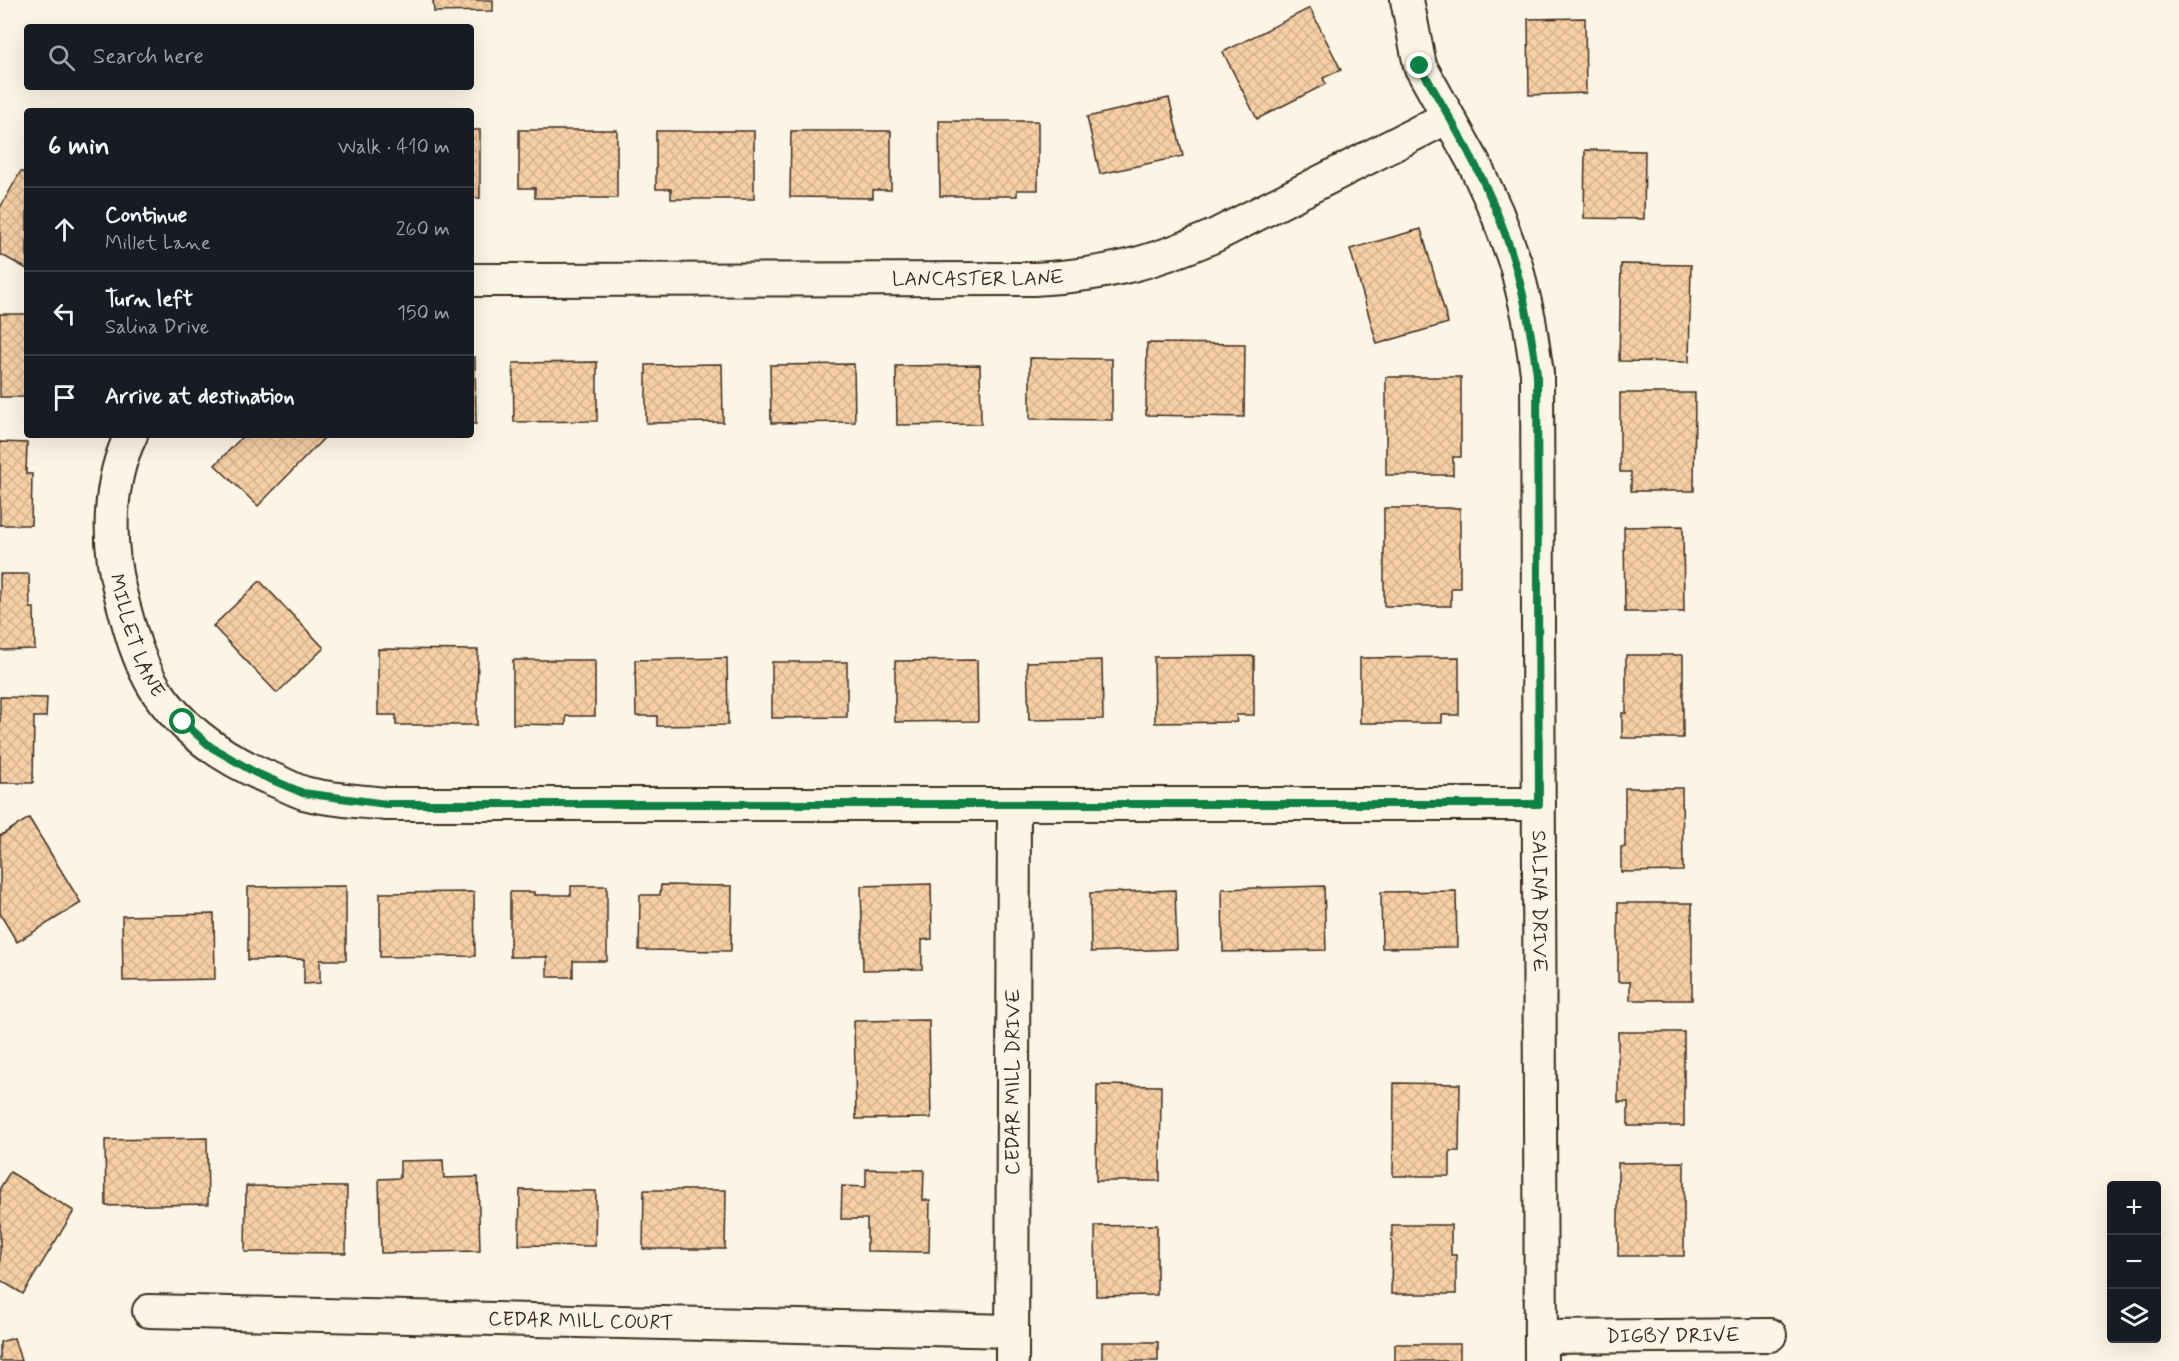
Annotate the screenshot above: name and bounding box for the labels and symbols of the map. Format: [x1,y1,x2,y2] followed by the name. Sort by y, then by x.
[1406,52,1432,78] route end
[892,263,1065,293] street label: LANCASTER LANE
[103,571,171,703] street label: MILLET LANE
[169,708,195,734] route start
[1525,830,1553,972] street label: SALINA DRIVE
[999,989,1027,1175] street label: CEDAR MILL DRIVE
[488,1305,674,1337] street label: CEDAR MILL COURT
[1606,1322,1740,1350] street label: DIGBY DRIVE

